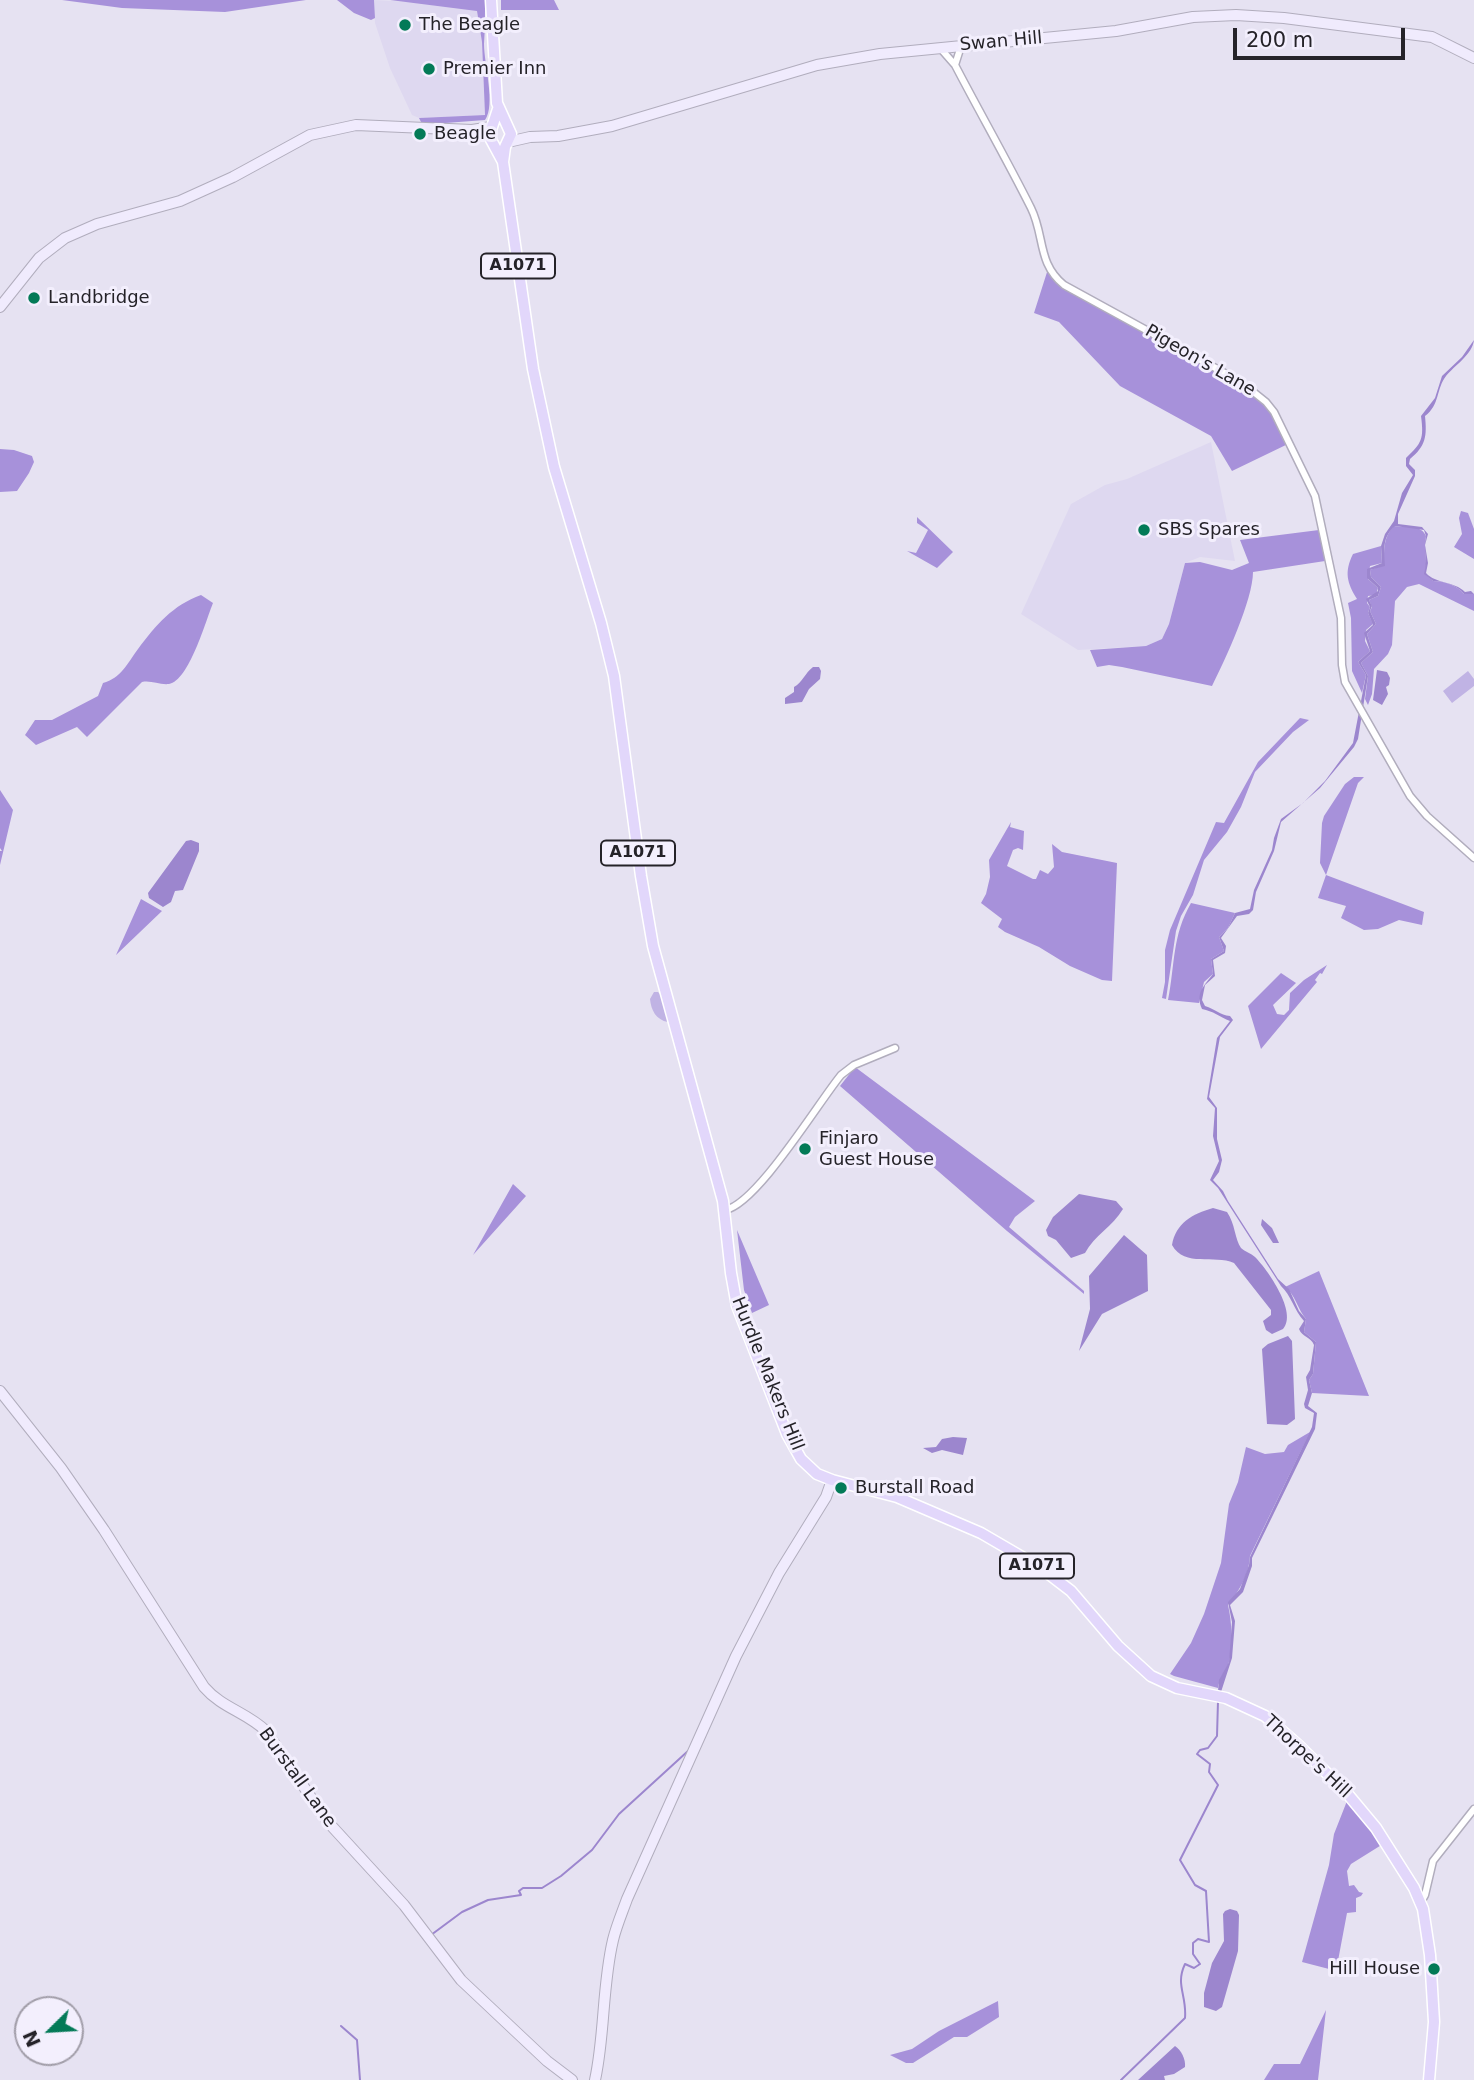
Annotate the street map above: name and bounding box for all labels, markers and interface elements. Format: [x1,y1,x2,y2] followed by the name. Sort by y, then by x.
[419,14,520,36] place label: The Beagle
[1236,14,1408,58] scale bar
[397,17,413,33] marker: The Beagle
[959,28,1043,56] street label: Swan Hill
[1246,28,1313,52] text: 200 m
[443,58,546,80] place label: Premier Inn
[421,61,437,77] marker: Premier Inn
[434,123,496,145] place label: Beagle
[412,126,428,142] marker: Beagle
[481,254,555,278] road number: A1071
[48,287,150,309] place label: Landbridge
[26,290,42,306] marker: Landbridge
[1141,321,1259,401] street label: Pigeon's Lane
[1158,519,1260,541] place label: SBS Spares
[1136,522,1152,538] marker: SBS Spares
[601,840,675,866] road number: A1071
[819,1128,934,1170] place label: Finjaro Guest House
[797,1141,813,1157] marker: Finjaro Guest House
[726,1294,808,1454] street label: Hurdle Makers Hill
[855,1477,975,1499] place label: Burstall Road
[833,1480,849,1496] marker: Burstall Road
[1000,1554,1074,1578] road number: A1071
[1259,1711,1355,1803] street label: Thorpe's Hill
[254,1724,340,1832] street label: Burstall Lane
[1329,1958,1420,1980] place label: Hill House
[1426,1961,1442,1977] marker: Hill House
[14,1996,84,2066] north arrow
[18,2027,45,2050] text: N

